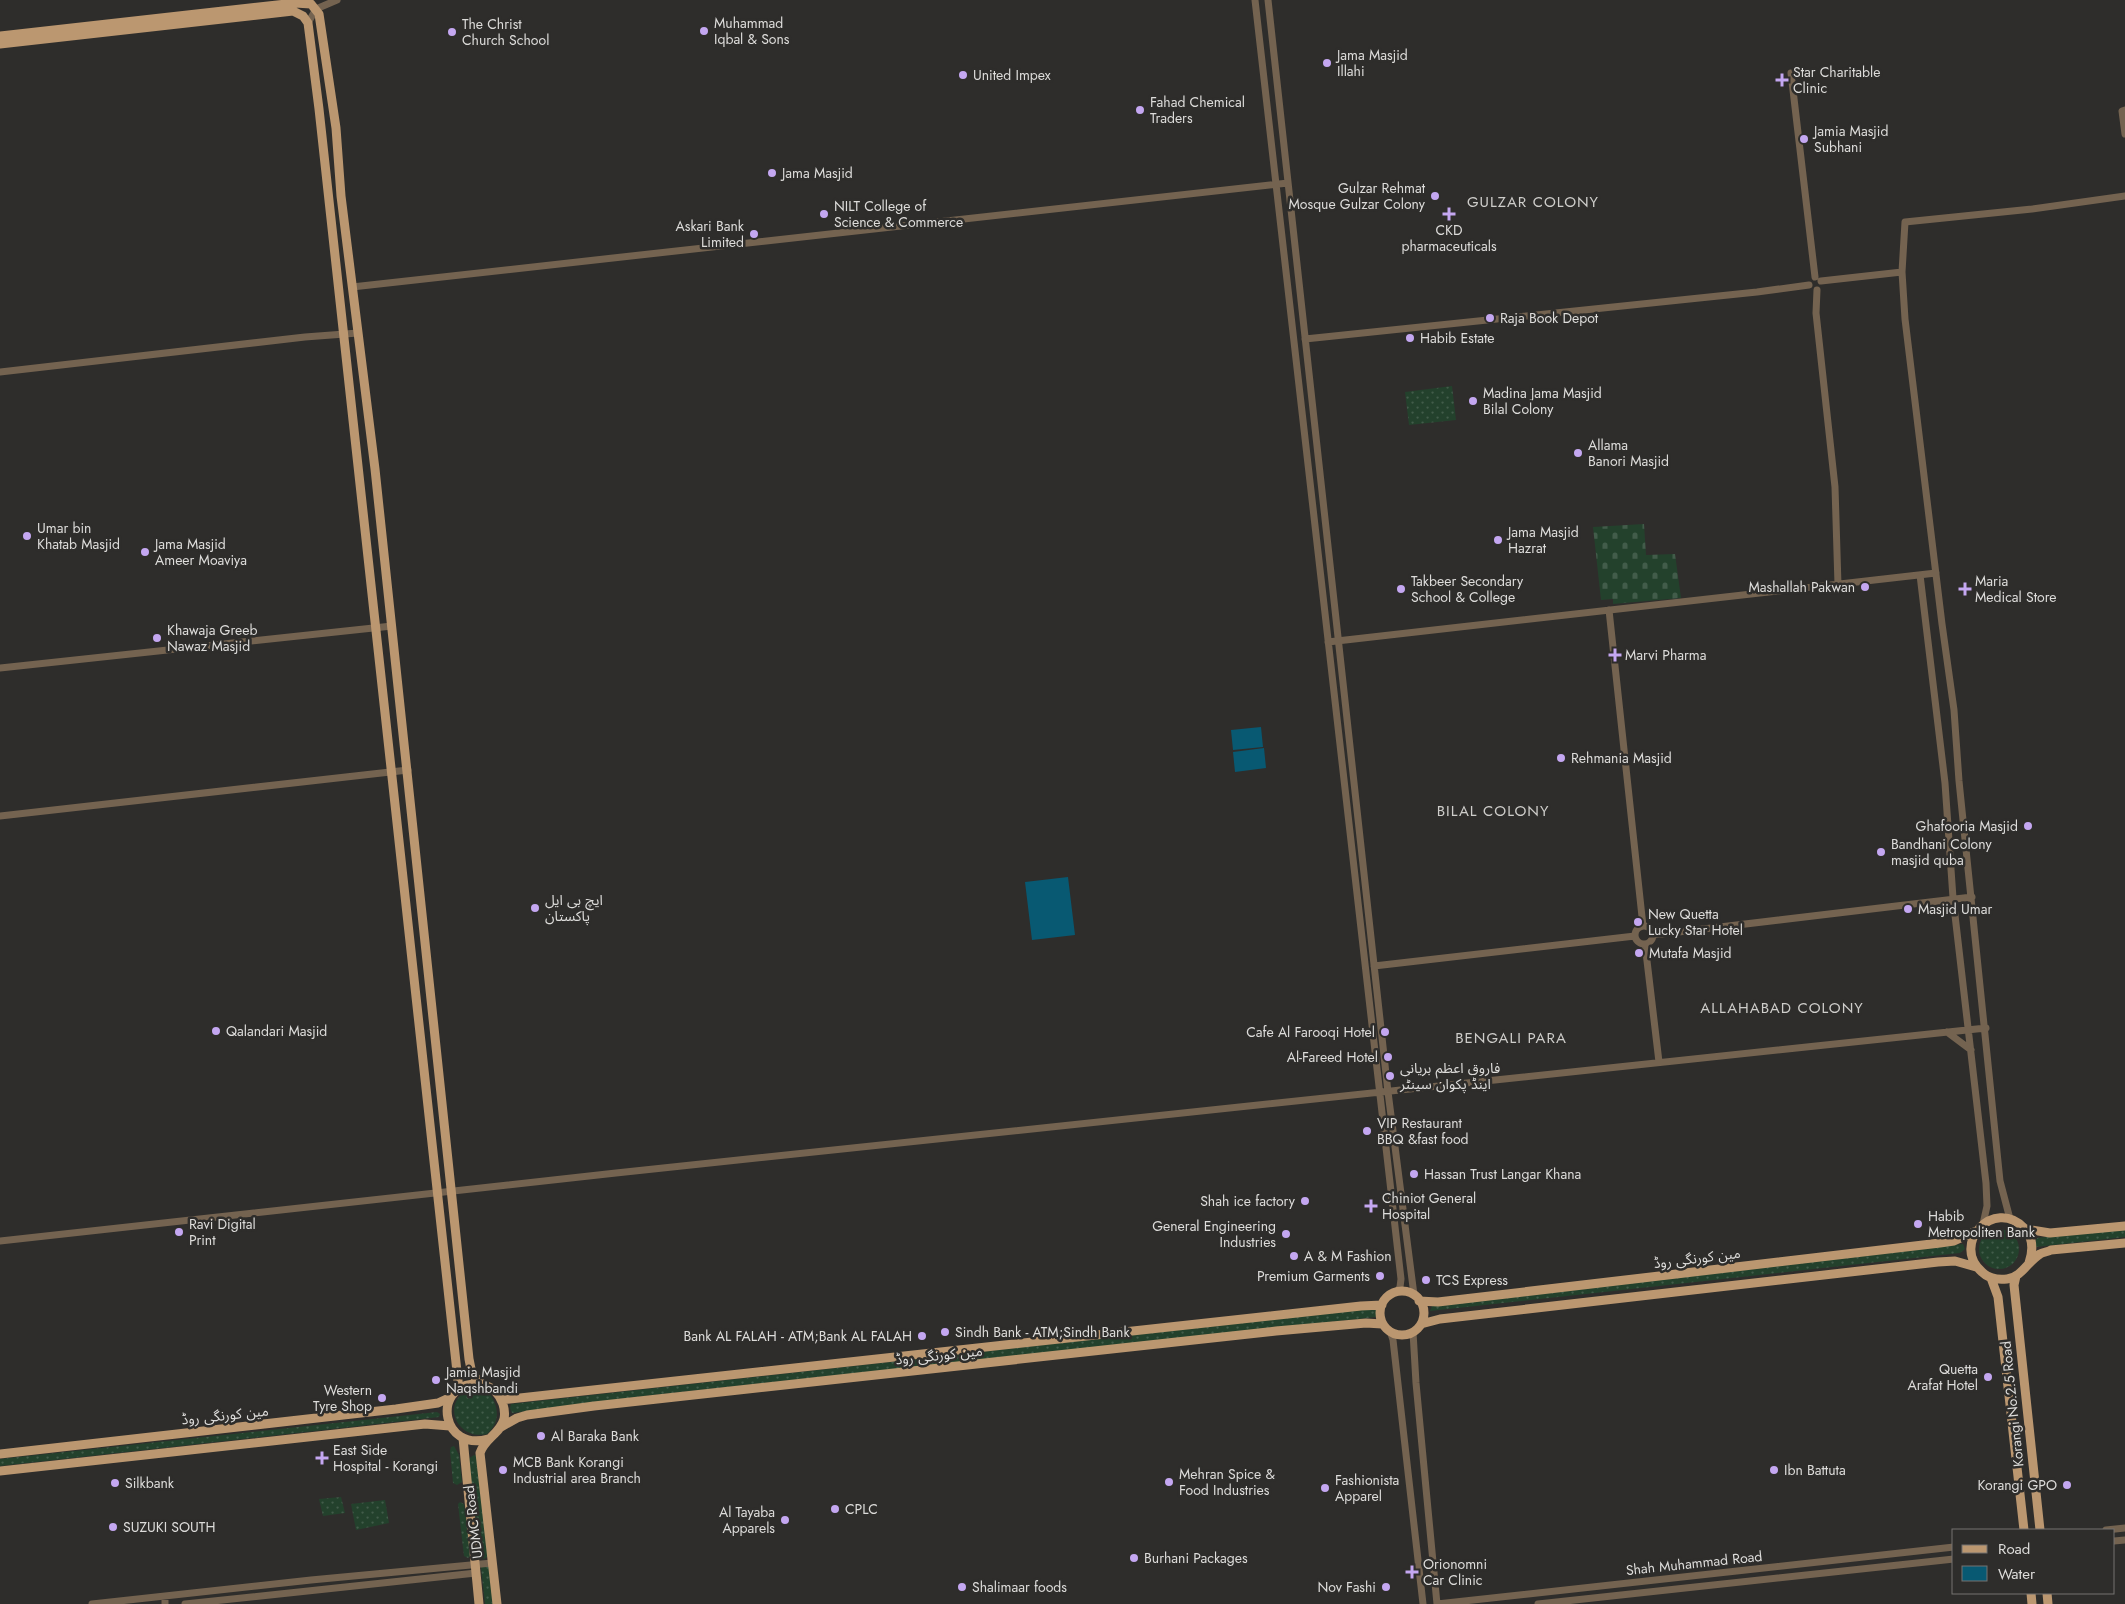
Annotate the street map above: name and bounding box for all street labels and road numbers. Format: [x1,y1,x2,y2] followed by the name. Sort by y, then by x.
[1652,1243,1742,1273] street label: مین کورنگی روڈ
[894,1340,984,1370] street label: مین کورنگی روڈ
[1995,1340,2029,1468] street label: Korangi No.2.5 Road
[180,1400,270,1430] street label: مین کورنگی روڈ
[459,1484,487,1560] street label: UDMC Road
[1625,1546,1763,1580] street label: Shah Muhammad Road

